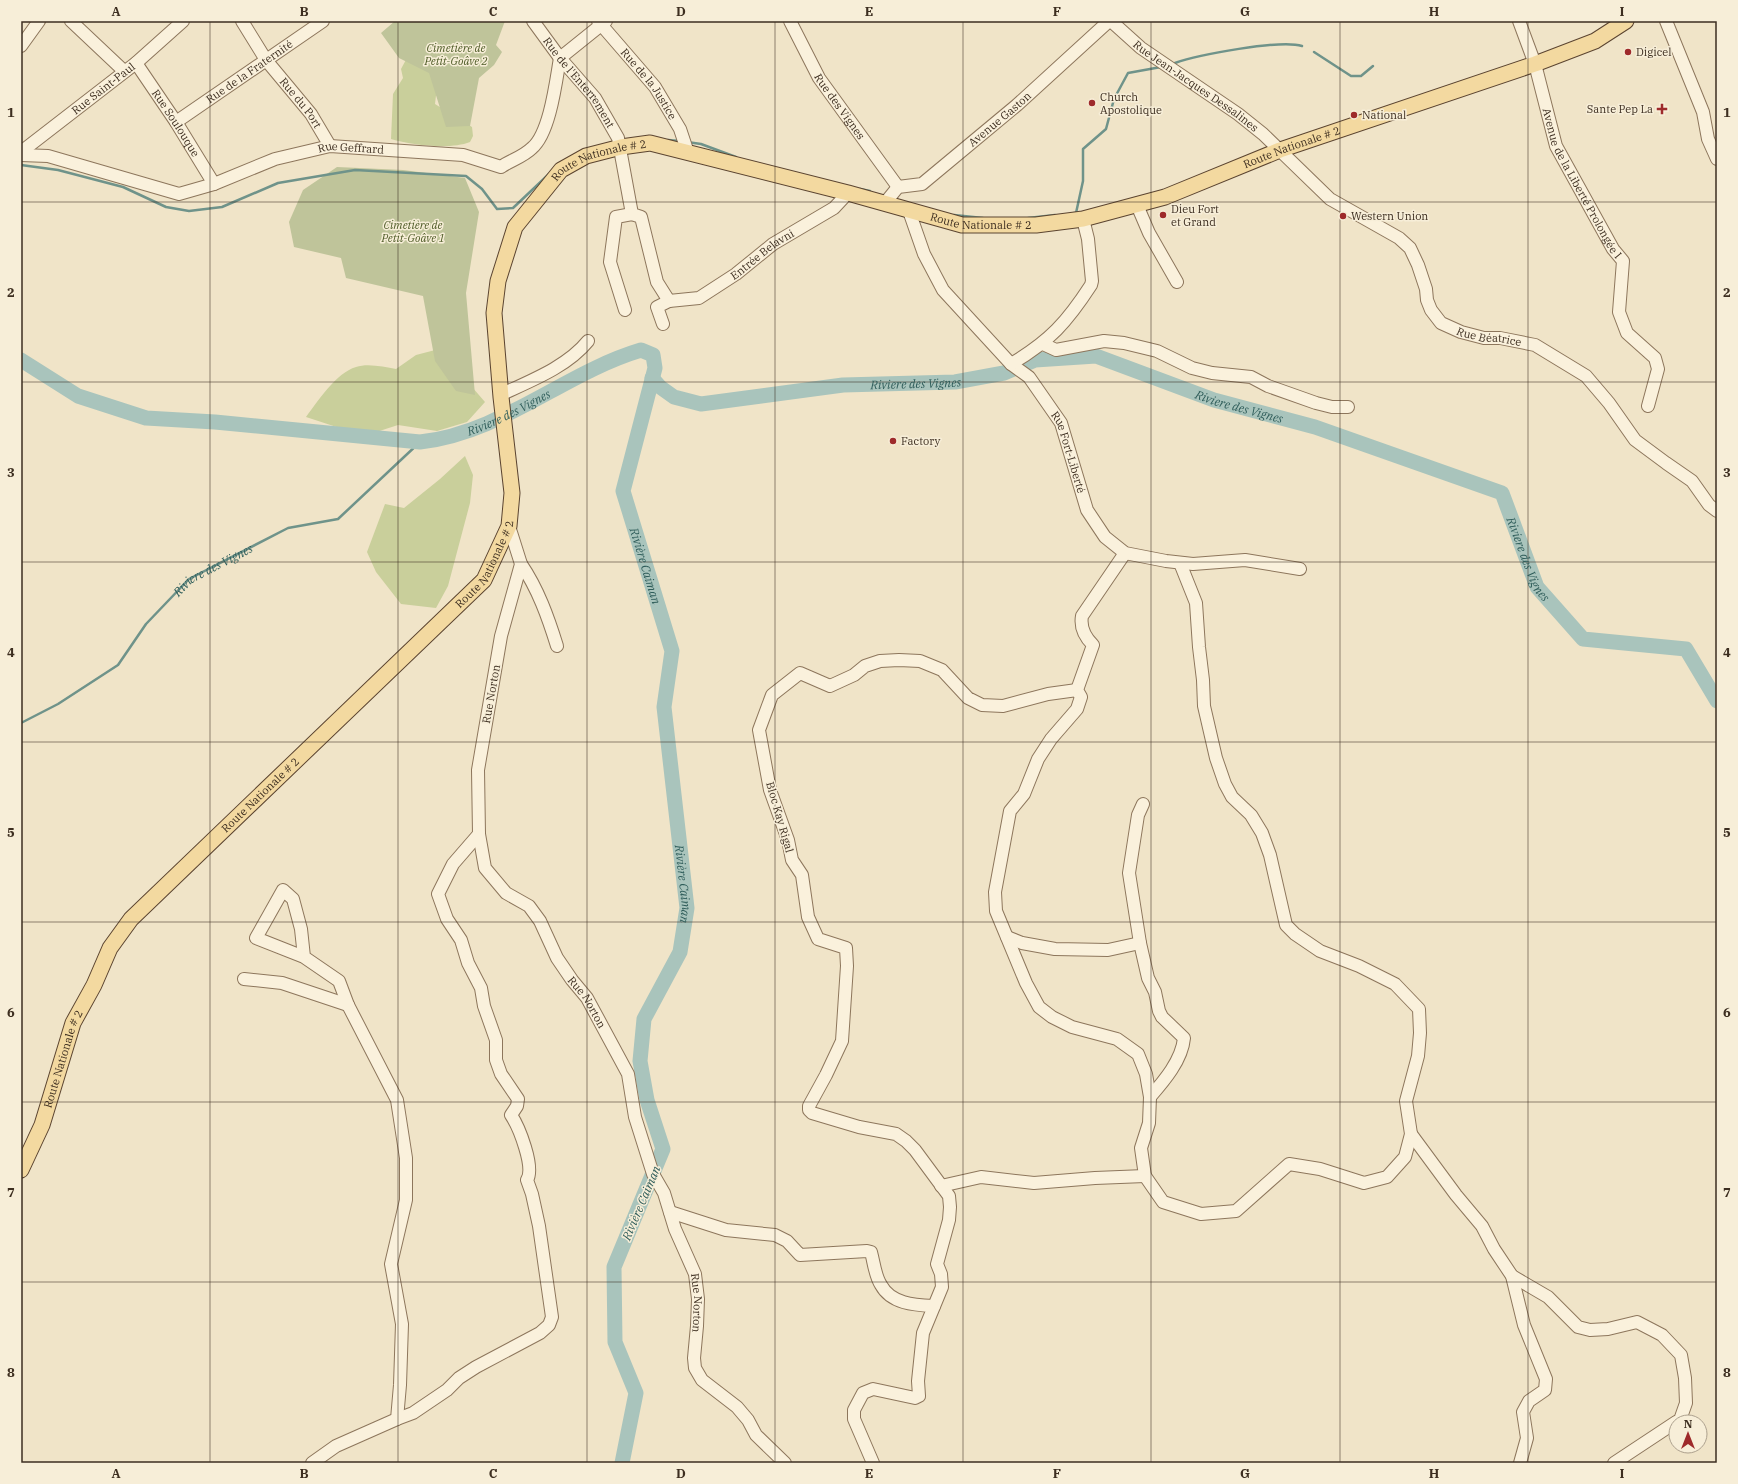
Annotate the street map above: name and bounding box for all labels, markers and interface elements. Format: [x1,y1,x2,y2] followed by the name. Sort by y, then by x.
[111,3,121,20] text: A
[299,3,309,20] text: B
[489,3,498,20] text: C
[676,3,686,20] text: D
[865,3,873,20] text: E
[1053,3,1061,20] text: F
[1240,3,1250,20] text: G
[1429,3,1440,20] text: H
[1620,3,1625,20] text: I
[540,34,618,131] street label: Rue de l'Enterrement
[203,37,295,106] street label: Rue de la Fraternité
[1130,37,1261,135] street label: Rue Jean-Jacques Dessalines
[423,41,488,68] park label: Cimetière de Petit-Goâve 2
[618,45,680,122] street label: Rue de la Justice
[1636,45,1671,59] place label: Digicel
[1623,47,1633,57] marker: Digicel
[69,59,138,117] street label: Rue Saint-Paul
[811,71,868,142] street label: Rue des Vignes
[277,75,325,131] street label: Rue du Port
[149,86,203,160] street label: Rue Soulouque
[965,89,1034,150] street label: Avenue Gaston
[1100,90,1162,117] place label: Church Apostolique
[1087,98,1097,108] marker: Church Apostolique
[1587,102,1653,116] place label: Sante Pep La
[1656,103,1668,115] marker: Sante Pep La
[7,104,15,121] text: 1
[1723,104,1731,121] text: 1
[1540,107,1625,261] street label: Avenue de la Liberté Prolongée I
[1362,108,1406,122] place label: National
[1349,110,1359,120] marker: National
[1241,123,1342,171] street label: Route Nationale # 2
[548,137,647,184] street label: Route Nationale # 2
[316,139,385,157] street label: Rue Geffrard
[1171,202,1219,229] place label: Dieu Fort et Grand
[929,209,1032,232] street label: Route Nationale # 2
[1351,209,1428,223] place label: Western Union
[1158,210,1168,220] marker: Dieu Fort et Grand
[1338,211,1348,221] marker: Western Union
[380,218,445,245] park label: Cimetière de Petit-Goâve 1
[728,226,797,283] street label: Entrée Belavni
[7,284,15,301] text: 2
[1723,284,1731,301] text: 2
[1454,324,1523,349] street label: Rue Béatrice
[869,373,963,392] water label: Riviere des Vignes
[464,385,553,438] water label: Riviere des Vignes
[1192,386,1285,426] water label: Riviere des Vignes
[1048,408,1089,495] street label: Rue Fort-Liberté
[901,434,940,448] place label: Factory
[888,436,898,446] marker: Factory
[7,464,15,481] text: 3
[1723,464,1731,481] text: 3
[1504,514,1554,604] water label: Riviere des Vignes
[452,520,516,611] street label: Route Nationale # 2
[627,525,665,606] water label: Rivière Caiman
[169,540,255,600] water label: Riviere des Vignes
[7,644,15,661] text: 4
[1723,644,1731,661] text: 4
[479,664,503,724] street label: Rue Norton
[219,754,302,835] street label: Route Nationale # 2
[763,780,797,854] street label: Bloc Kay Rigal
[7,824,15,841] text: 5
[1723,824,1731,841] text: 5
[672,843,695,925] water label: Rivière Caiman
[565,973,609,1031] street label: Rue Norton
[7,1004,15,1021] text: 6
[1723,1004,1731,1021] text: 6
[41,1007,86,1110] street label: Route Nationale # 2
[618,1163,663,1243] water label: Rivière Caiman
[7,1184,15,1201] text: 7
[1723,1184,1731,1201] text: 7
[688,1272,705,1333] street label: Rue Norton
[7,1364,15,1381] text: 8
[1723,1364,1731,1381] text: 8
[1668,1414,1708,1454] north arrow
[1684,1417,1693,1431] text: N
[111,1465,121,1482] text: A
[299,1465,309,1482] text: B
[489,1465,498,1482] text: C
[676,1465,686,1482] text: D
[865,1465,873,1482] text: E
[1053,1465,1061,1482] text: F
[1240,1465,1250,1482] text: G
[1429,1465,1440,1482] text: H
[1620,1465,1625,1482] text: I

